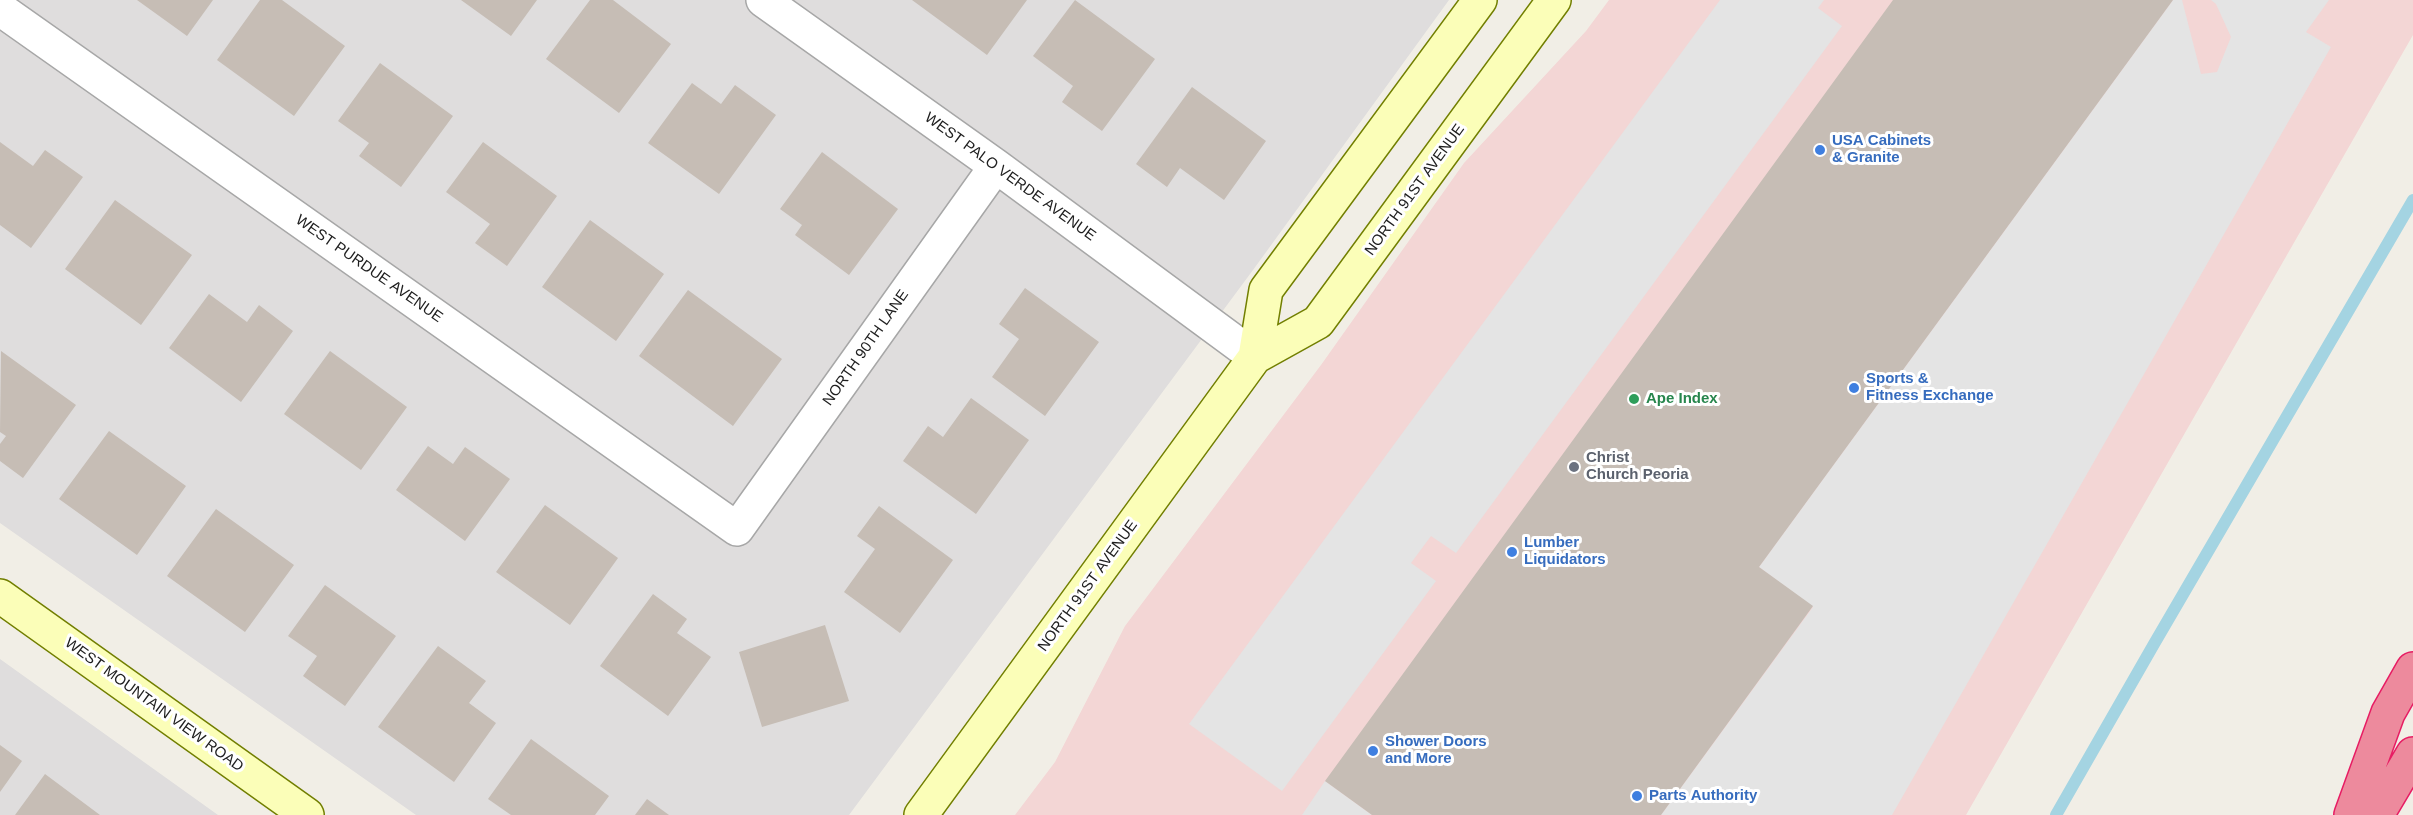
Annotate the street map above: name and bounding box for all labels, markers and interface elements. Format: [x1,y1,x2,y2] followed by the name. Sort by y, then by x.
[921,109,1099,245] street label: WEST PALO VERDE AVENUE
[1361,121,1469,259] street label: NORTH 91ST AVENUE
[1832,132,1931,167] place label: USA Cabinets & Granite
[1813,143,1827,157] marker: USA Cabinets & Granite
[292,211,446,327] street label: WEST PURDUE AVENUE
[819,287,913,409] street label: NORTH 90TH LANE
[1866,370,1994,405] place label: Sports & Fitness Exchange
[1847,381,1861,395] marker: Sports & Fitness Exchange
[1646,390,1718,408] place label: Ape Index
[1627,392,1641,406] marker: Ape Index
[1586,449,1689,484] place label: Christ Church Peoria
[1567,460,1581,474] marker: Christ Church Peoria
[1034,517,1142,655] street label: NORTH 91ST AVENUE
[1524,534,1606,569] place label: Lumber Liquidators
[1505,545,1519,559] marker: Lumber Liquidators
[61,634,247,776] street label: WEST MOUNTAIN VIEW ROAD
[1385,733,1487,768] place label: Shower Doors and More
[1366,744,1380,758] marker: Shower Doors and More
[1649,787,1757,805] place label: Parts Authority
[1630,789,1644,803] marker: Parts Authority

